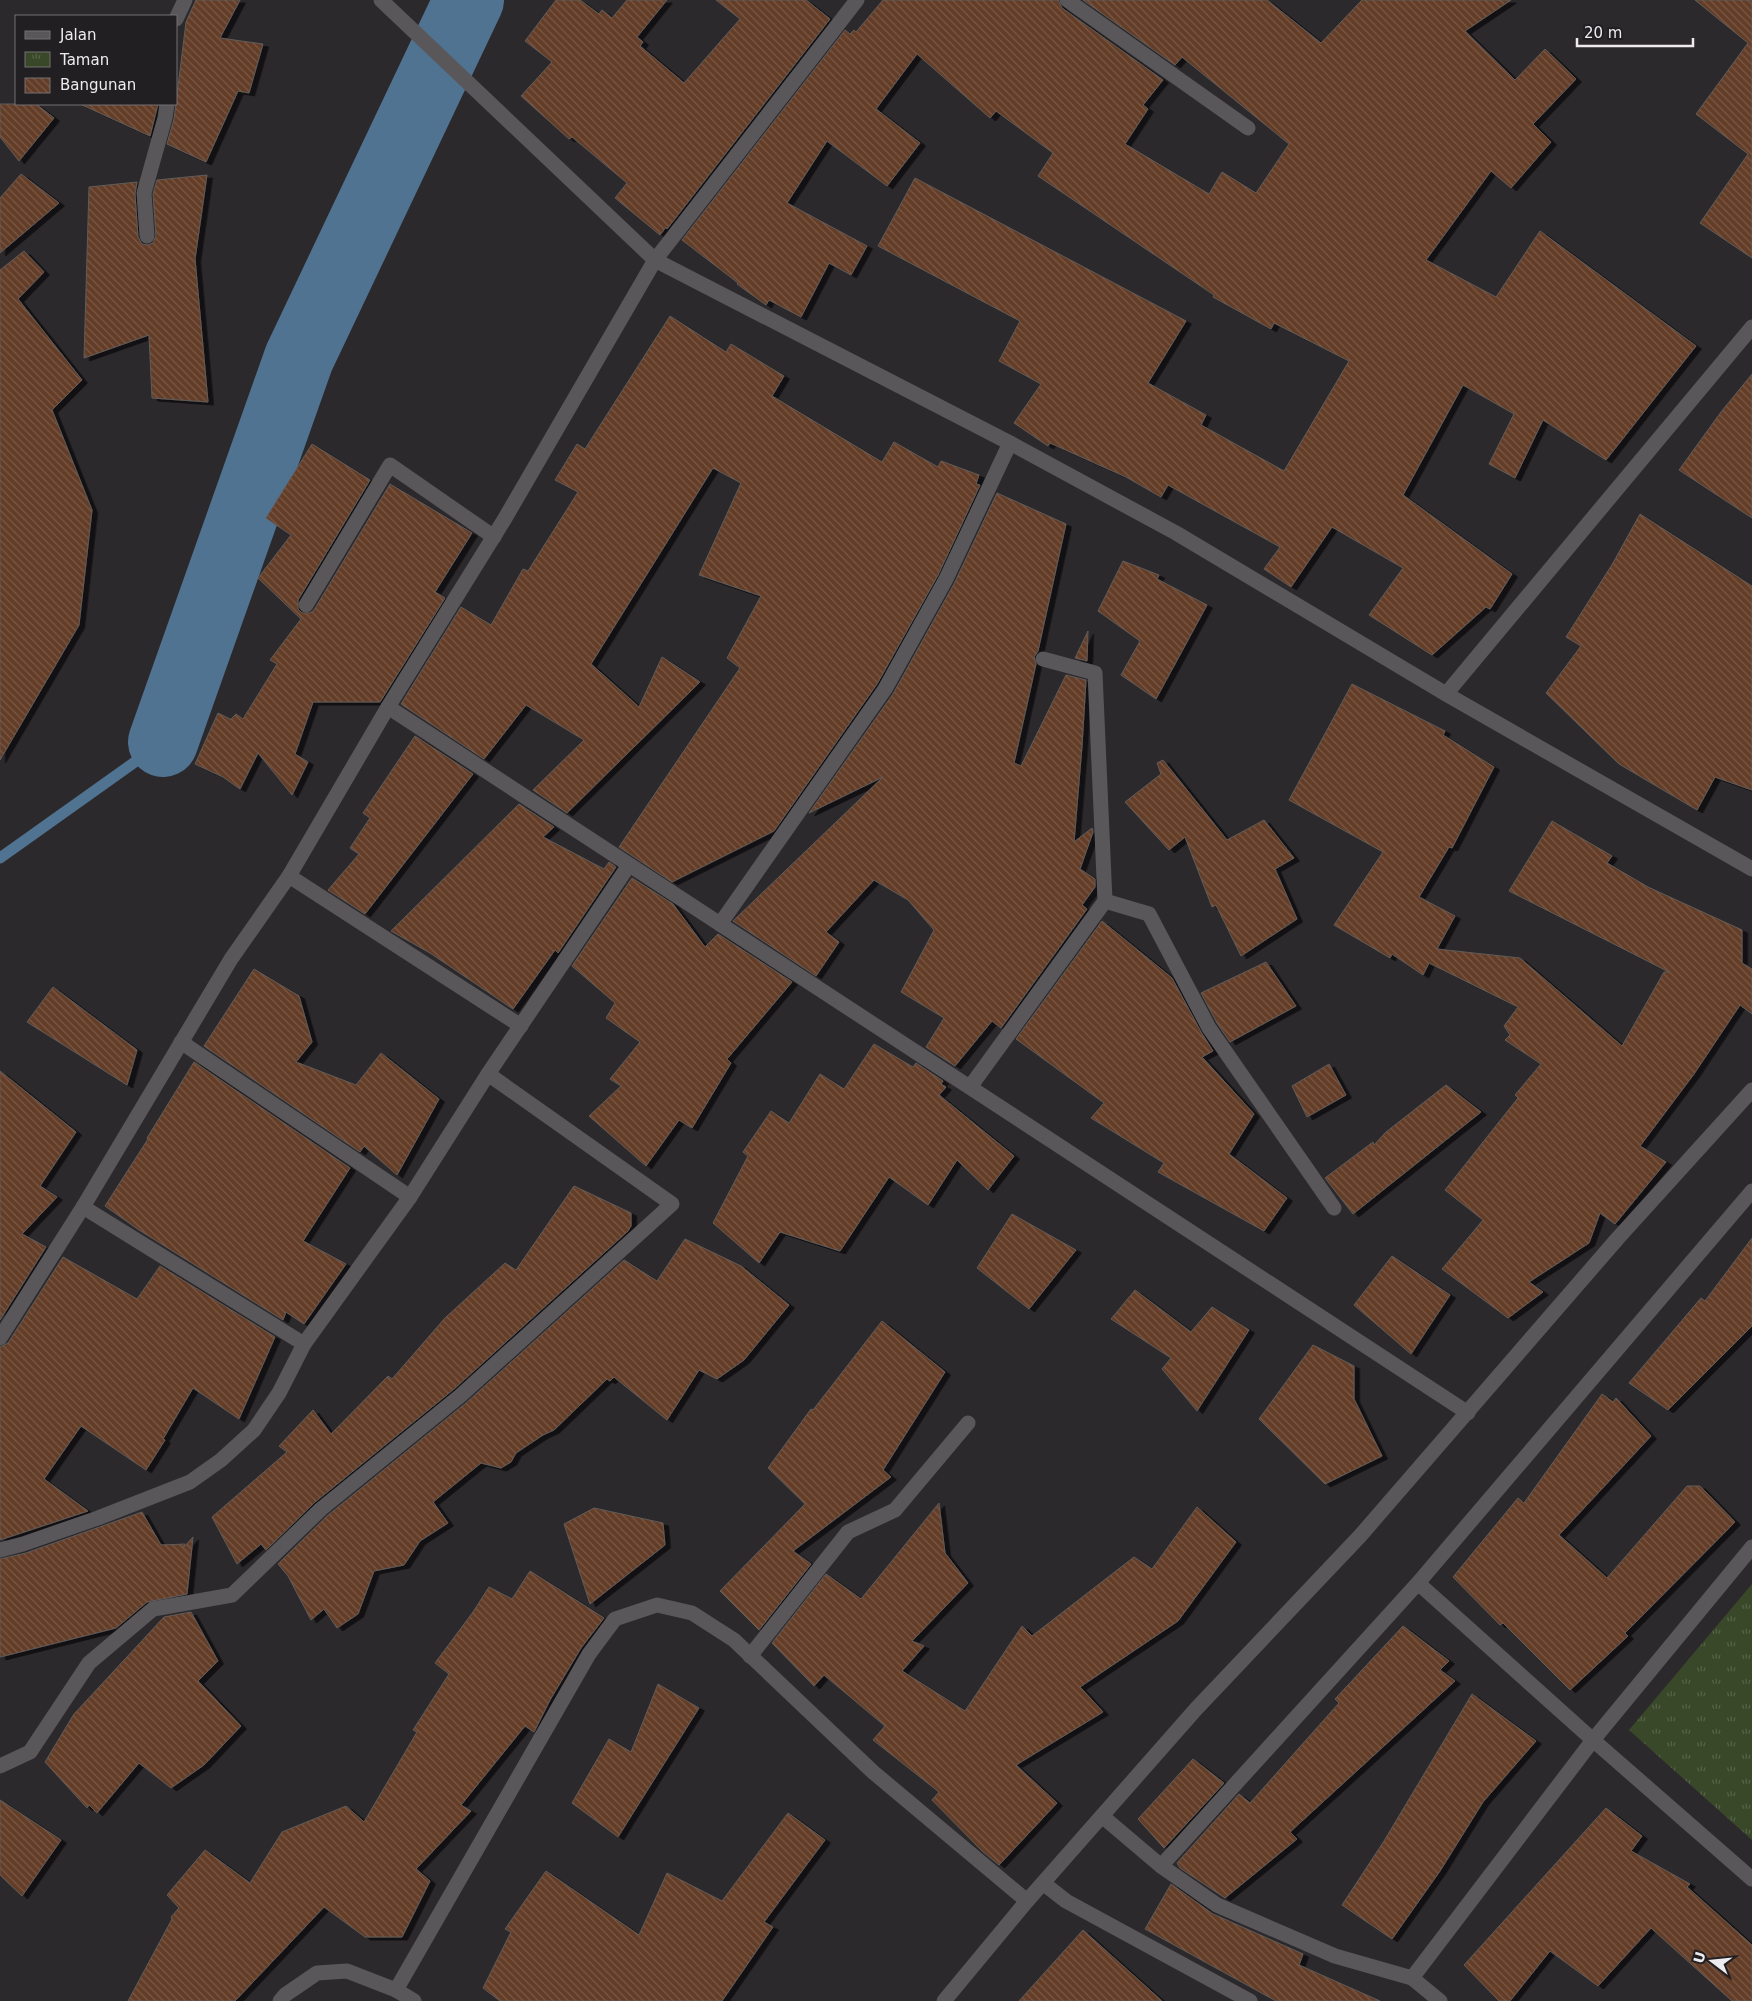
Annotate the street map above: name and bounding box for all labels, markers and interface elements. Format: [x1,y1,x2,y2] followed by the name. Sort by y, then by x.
[15,15,178,105] legend
[1577,15,1693,47] scale bar
[1584,24,1622,42] text: 20 m
[59,26,96,44] text: Jalan
[59,51,109,69] text: Taman
[60,76,136,94] text: Bangunan
[1687,1936,1737,1986] north arrow
[1690,1950,1709,1965] text: U

